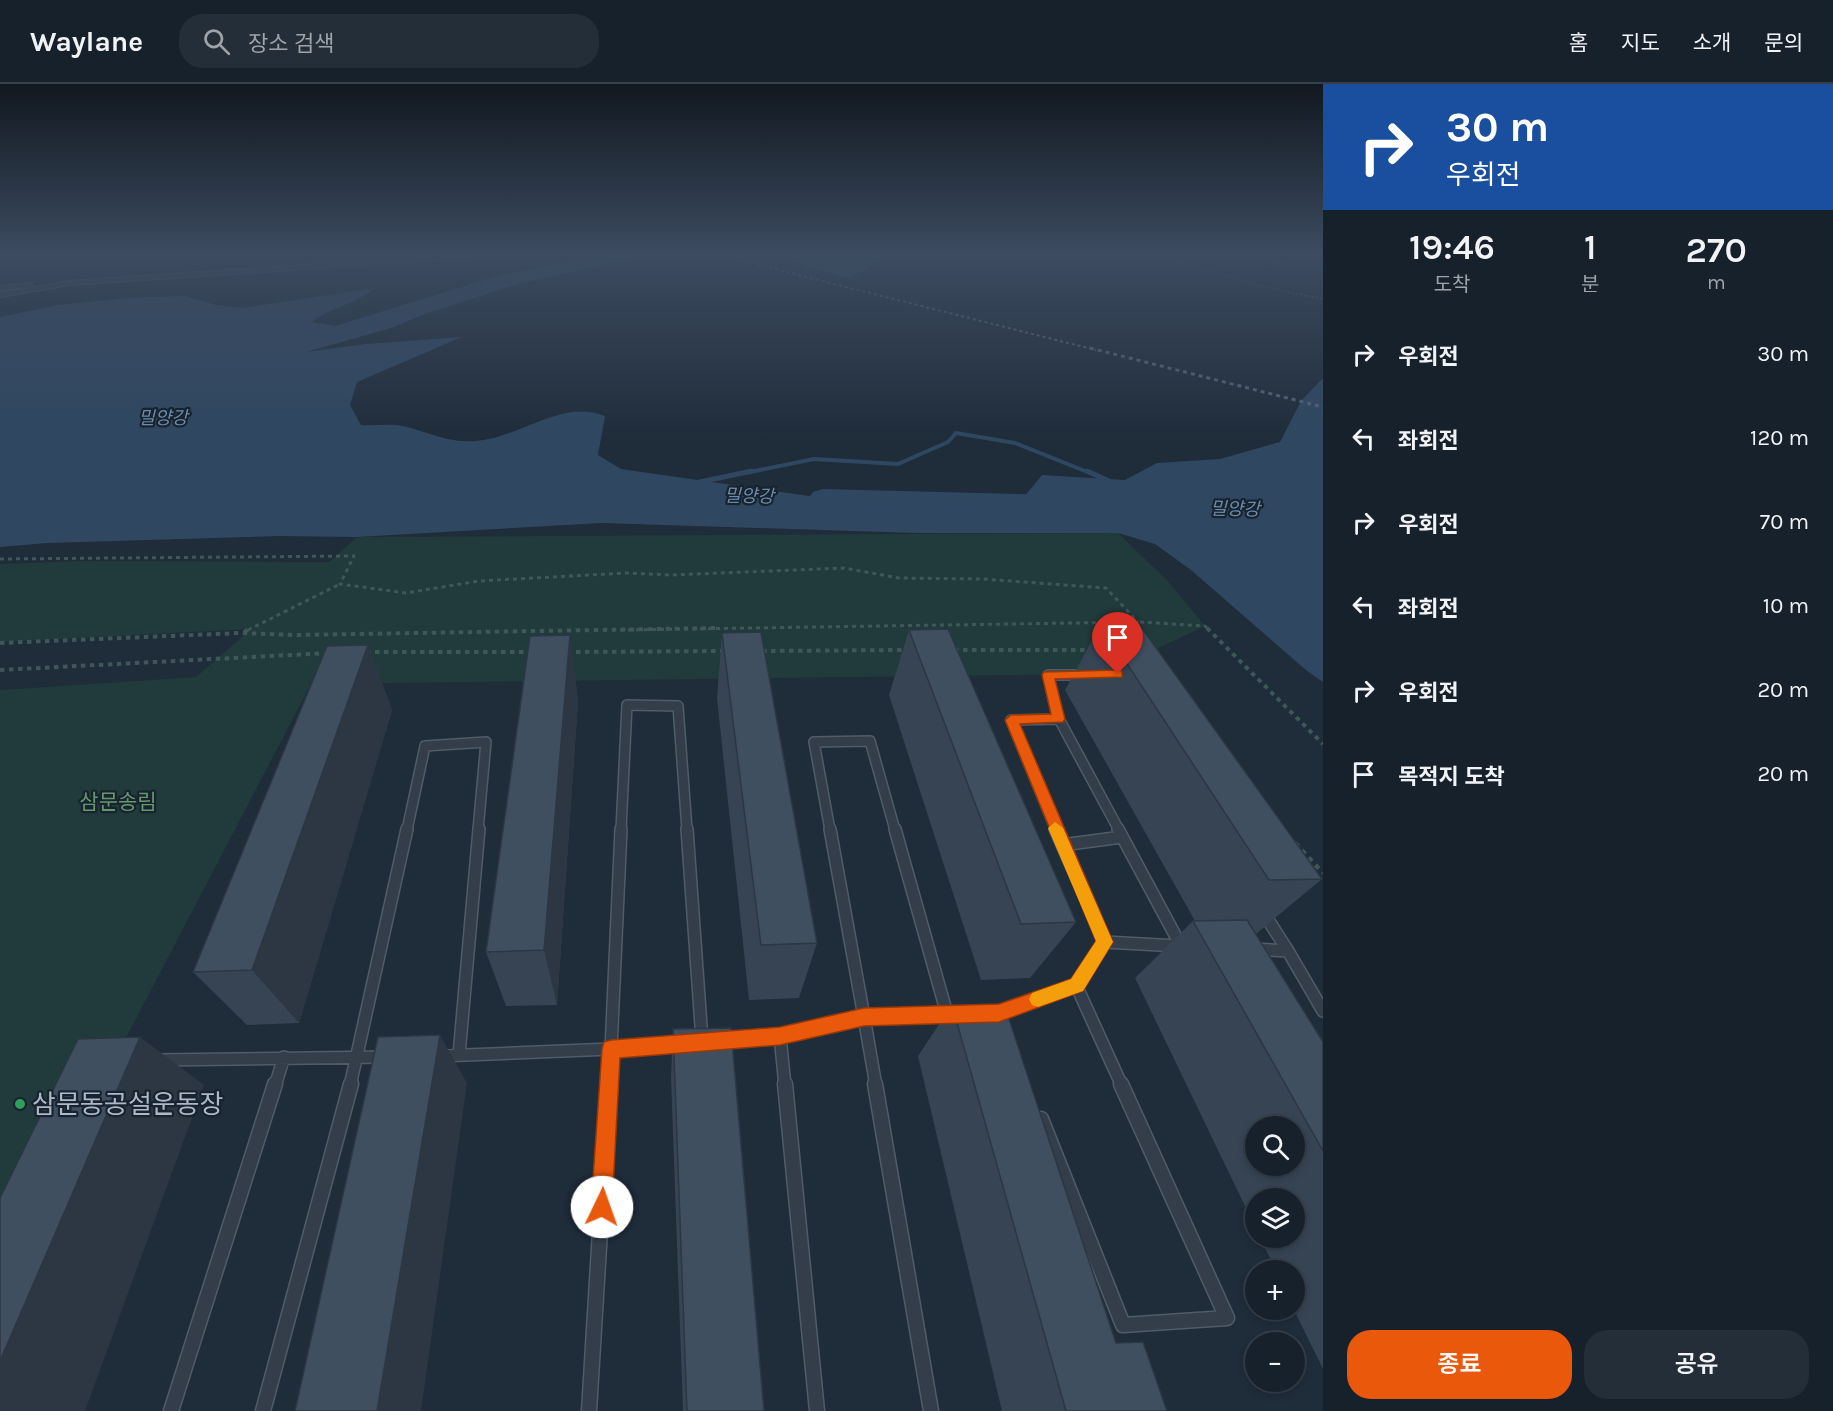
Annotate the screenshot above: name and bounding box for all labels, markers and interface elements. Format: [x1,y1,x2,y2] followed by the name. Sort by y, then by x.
[179,14,599,68] search box
[30,25,143,58] text: Waylane
[200,25,233,58] icon: search
[248,31,334,57] text: 장소 검색
[1569,31,1588,55] text: 홈
[1621,31,1660,55] text: 지도
[1693,31,1731,55] text: 소개
[1764,31,1803,55] text: 문의
[1446,102,1549,152] text: 30 m
[1347,108,1425,186] icon: right
[1446,159,1521,191] text: 우회전
[1409,226,1495,268] text: 19:46
[1584,226,1597,268] text: 1
[1685,229,1747,271] text: 270
[1707,271,1726,294] text: m
[1434,273,1470,296] text: 도착
[1581,273,1599,296] text: 분
[1347,338,1380,371] icon: right
[1757,341,1809,367] text: 30 m
[1398,344,1459,370] text: 우회전
[138,407,190,429] water label: 밀양강
[1347,422,1380,455] icon: left
[1750,425,1809,451] text: 120 m
[1398,428,1459,454] text: 좌회전
[724,485,776,507] water label: 밀양강
[1210,498,1262,520] water label: 밀양강
[1347,506,1380,539] icon: right
[1760,509,1809,535] text: 70 m
[1398,512,1459,538] text: 우회전
[1347,590,1380,623] icon: left
[1763,593,1809,619] text: 10 m
[1398,596,1459,622] text: 좌회전
[1092,612,1143,674] pin
[1101,621,1134,654] icon: arrive
[1347,674,1380,707] icon: right
[1757,677,1809,703] text: 20 m
[1398,680,1459,706] text: 우회전
[1347,758,1380,791] icon: arrive
[1757,761,1809,787] text: 20 m
[1398,764,1505,790] text: 목적지 도착
[79,790,157,814] park label: 삼문송림
[32,1089,223,1120] place label: 삼문동공설운동장
[13,1097,27,1111] marker: 삼문동공설운동장
[1245,1116,1305,1392] map controls
[1245,1116,1305,1176] button: search
[570,1175,634,1239] position arrow
[1245,1188,1305,1248] button: layers
[1245,1260,1305,1320] button: +
[1347,1330,1572,1399] button: 종료
[1584,1330,1809,1399] button: 공유
[1245,1332,1305,1392] button: −

